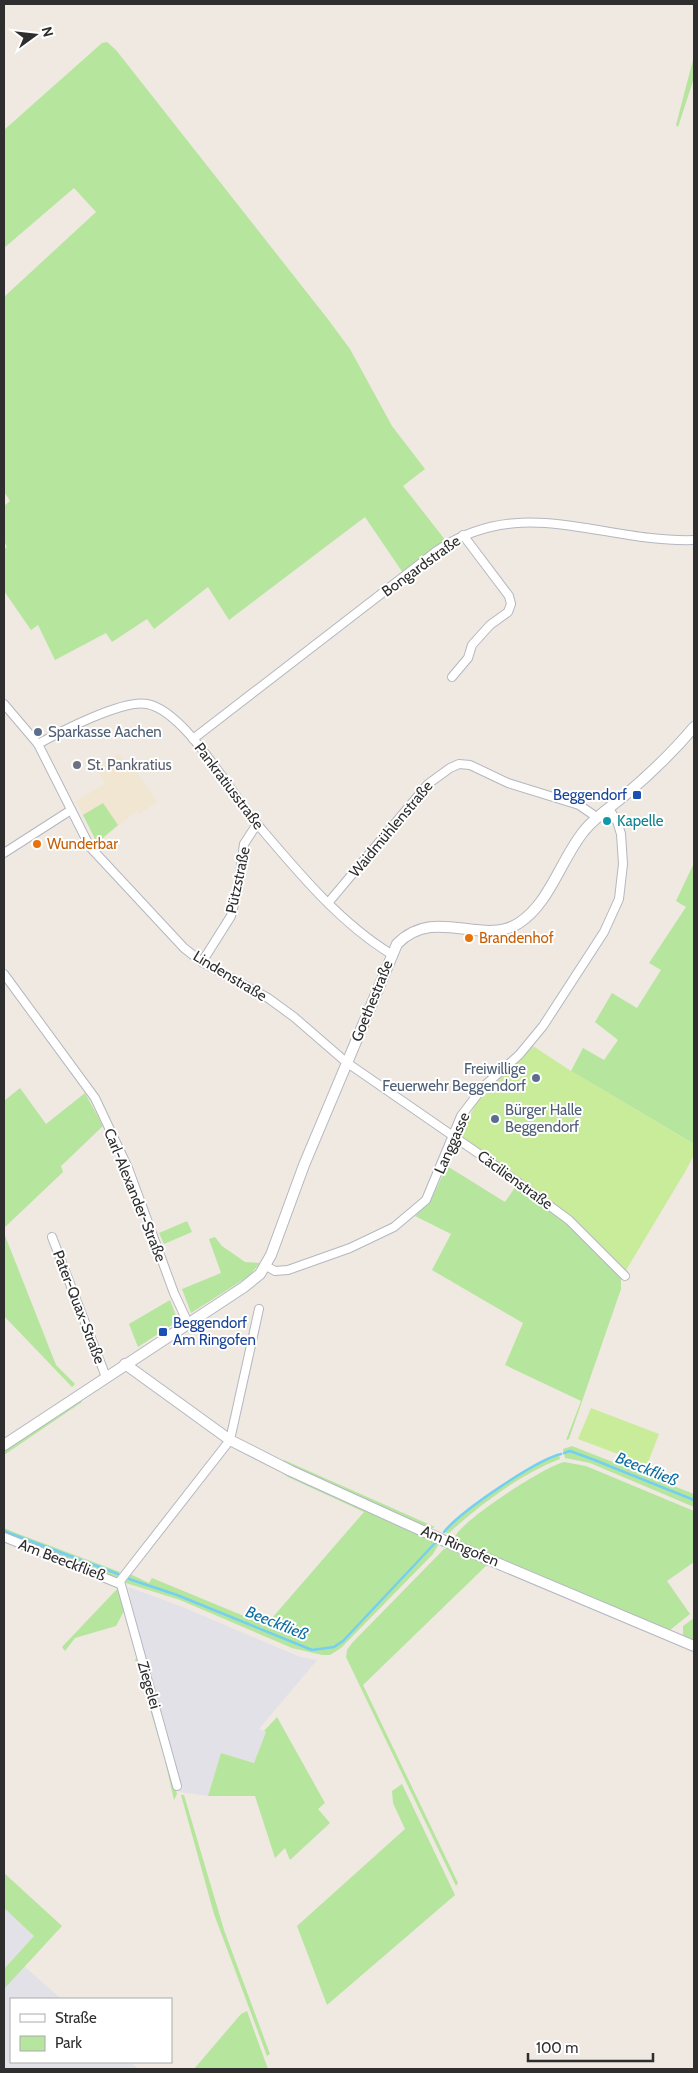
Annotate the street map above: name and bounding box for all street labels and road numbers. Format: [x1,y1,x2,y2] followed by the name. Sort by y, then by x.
[378,531,464,600] street label: Bongardstraße
[191,739,268,833] street label: Pankratiusstraße
[345,777,437,881] street label: Waidmühlenstraße
[222,845,254,915] street label: Pützstraße
[190,947,270,1005] street label: Lindenstraße
[348,957,397,1044] street label: Goethestraße
[430,1109,474,1177] street label: Langgasse
[100,1126,170,1265] street label: Carl-Alexander-Straße
[474,1147,556,1213] street label: Cäcilienstraße
[49,1248,109,1367] street label: Pater-Quax-Straße
[418,1522,502,1570] street label: Am Ringofen
[16,1535,108,1585] street label: Am Beeckfließ
[134,1659,164,1711] street label: Ziegelei

